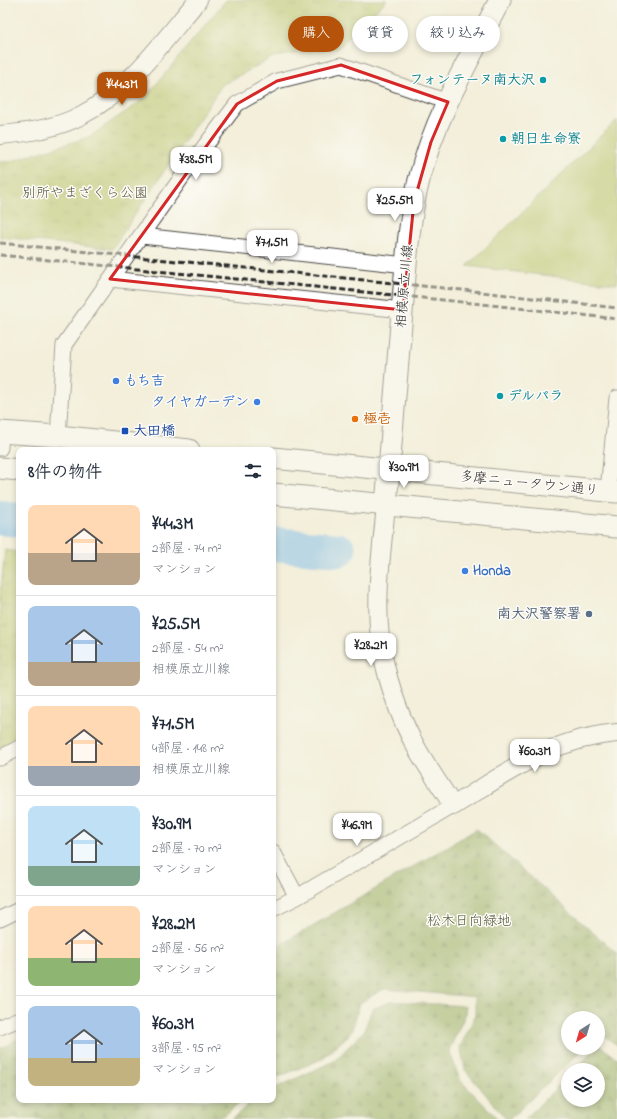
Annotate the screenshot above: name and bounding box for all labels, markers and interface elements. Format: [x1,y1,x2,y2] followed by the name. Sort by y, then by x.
[288,16,344,52] chip: 購入
[352,16,408,52] chip: 賃貸
[416,16,500,52] chip: 絞り込み
[410,70,535,91] place label: フォンテーヌ南大沢
[89,72,155,106] pin: ¥44.3M
[106,75,138,94] text: ¥44.3M
[538,75,548,85] marker: フォンテーヌ南大沢
[511,129,581,150] place label: 朝日生命寮
[498,134,508,144] marker: 朝日生命寮
[163,147,229,181] pin: ¥38.5M
[179,150,213,169] text: ¥38.5M
[22,183,148,204] park label: 別所やまざくら公園
[362,188,428,222] pin: ¥25.5M
[377,191,413,210] text: ¥25.5M
[239,230,305,264] pin: ¥71.5M
[256,233,288,252] text: ¥71.5M
[391,243,419,329] street label: 相模原立川線
[124,371,165,392] place label: もち吉
[111,376,121,386] marker: もち吉
[508,386,563,407] place label: デルパラ
[495,391,505,401] marker: デルパラ
[152,392,249,413] place label: タイヤガーデン
[252,397,262,407] marker: タイヤガーデン
[363,409,391,430] place label: 極壱
[350,414,360,424] marker: 極壱
[133,421,175,442] place label: 大田橋
[120,426,130,436] marker: 大田橋
[371,455,437,489] pin: ¥30.9M
[389,458,419,477] text: ¥30.9M
[28,460,102,485] text: 8件の物件
[242,460,264,482] icon: filters
[458,466,600,502] street label: 多摩ニュータウン通り
[152,512,193,537] text: ¥44.3M
[60,521,108,569] icon: home
[152,539,222,558] text: 2部屋 · 74 m²
[152,560,216,579] text: マンション
[473,561,511,582] place label: Honda
[460,566,470,576] marker: Honda
[497,604,581,625] place label: 南大沢警察署
[584,609,594,619] marker: 南大沢警察署
[152,612,200,637] text: ¥25.5M
[60,622,108,670] icon: home
[338,633,404,667] pin: ¥28.2M
[354,636,388,655] text: ¥28.2M
[152,639,224,658] text: 2部屋 · 54 m²
[152,660,230,679] text: 相模原立川線
[152,712,195,737] text: ¥71.5M
[60,722,108,770] icon: home
[152,739,224,758] text: 4部屋 · 148 m²
[502,739,568,773] pin: ¥60.3M
[519,742,551,761] text: ¥60.3M
[152,760,230,779] text: 相模原立川線
[152,812,192,837] text: ¥30.9M
[324,813,390,847] pin: ¥46.9M
[342,816,372,835] text: ¥46.9M
[60,822,108,870] icon: home
[152,839,222,858] text: 2部屋 · 70 m²
[152,860,216,879] text: マンション
[427,911,511,932] park label: 松木日向緑地
[152,912,196,937] text: ¥28.2M
[60,922,108,970] icon: home
[152,939,224,958] text: 2部屋 · 56 m²
[152,960,216,979] text: マンション
[561,1011,605,1055] north arrow
[561,1011,605,1107] map controls
[152,1012,194,1037] text: ¥60.3M
[60,1022,108,1070] icon: home
[152,1039,221,1058] text: 3部屋 · 95 m²
[152,1060,216,1079] text: マンション
[561,1063,605,1107] button: layers

